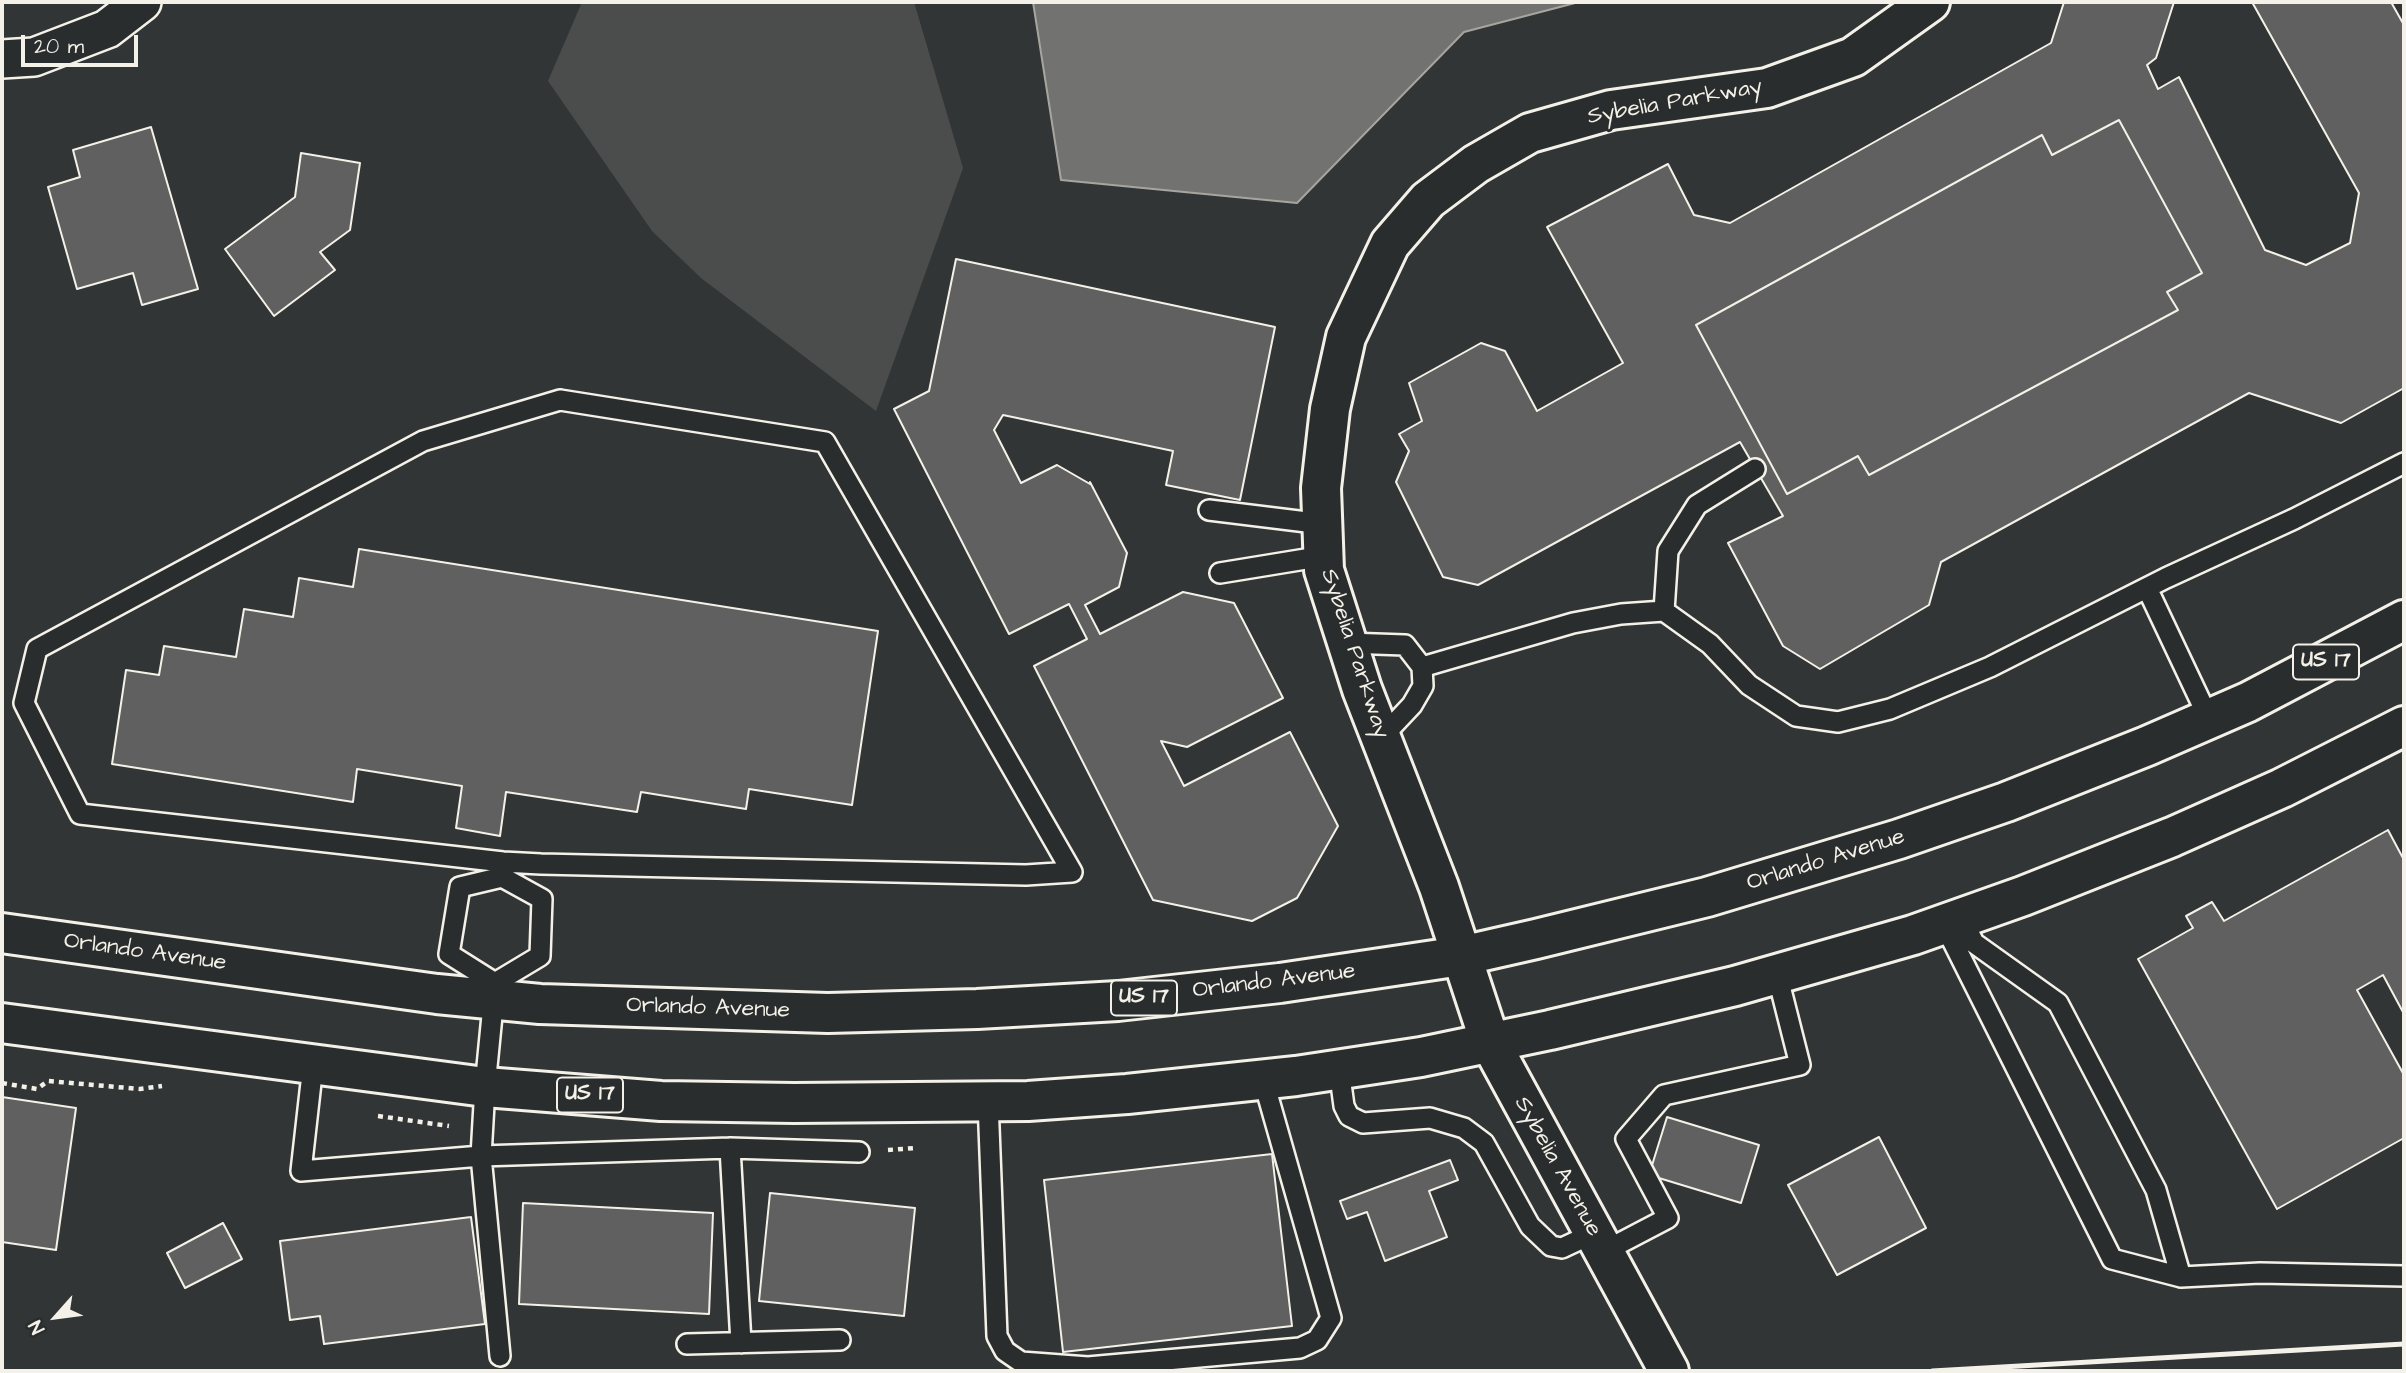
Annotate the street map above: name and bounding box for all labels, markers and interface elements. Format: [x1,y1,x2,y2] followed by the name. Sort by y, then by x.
[24,21,142,65] scale bar
[34,32,84,61] text: 20 m
[1586,74,1764,132] street label: Sybelia Parkway
[1314,566,1394,742] street label: Sybelia Parkway
[2293,644,2359,680] road number: US 17
[1744,824,1908,898] street label: Orlando Avenue
[62,928,228,978] street label: Orlando Avenue
[1191,958,1357,1006] street label: Orlando Avenue
[1111,981,1177,1016] road number: US 17
[626,992,790,1026] street label: Orlando Avenue
[557,1078,623,1112] road number: US 17
[1507,1092,1607,1242] street label: Sybelia Avenue
[21,1282,91,1352] north arrow
[22,1315,52,1339] text: N

